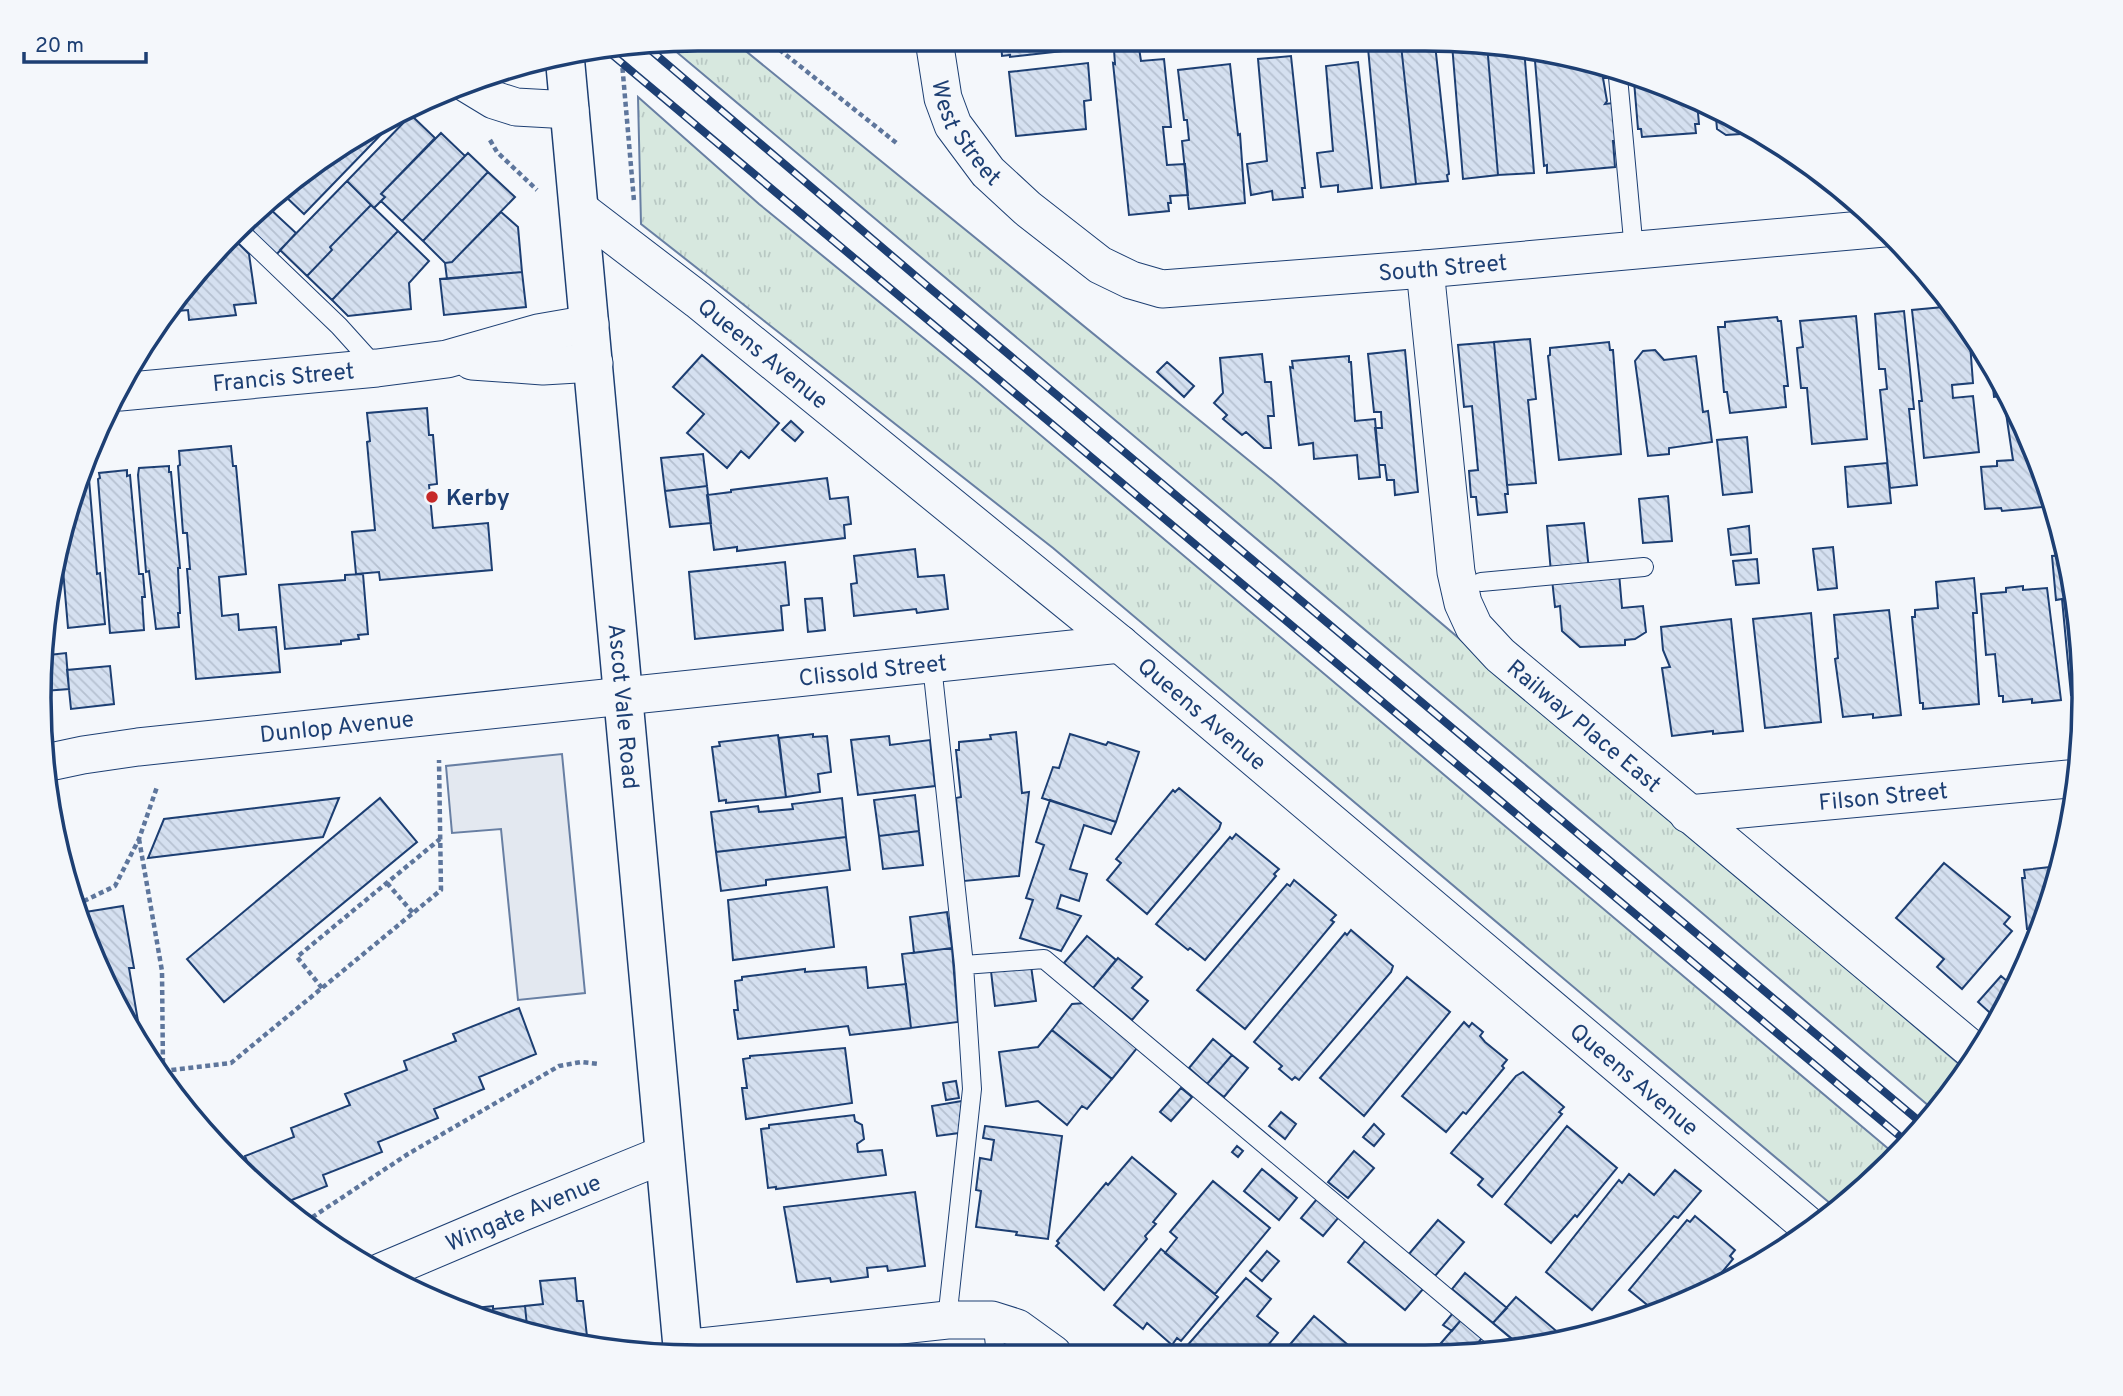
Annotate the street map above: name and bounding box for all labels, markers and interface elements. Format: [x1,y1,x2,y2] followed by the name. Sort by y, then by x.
[24,21,147,65] scale bar
[35,33,84,60] text: 20 m
[923,78,1006,194] street label: West Street
[1377,250,1508,290] street label: South Street
[690,293,833,417] street label: Queens Avenue
[211,358,356,400] street label: Francis Street
[446,485,510,514] place label: Kerby
[424,489,440,505] marker: Kerby
[600,622,644,791] street label: Ascot Vale Road
[797,650,948,695] street label: Clissold Street
[1130,653,1271,778] street label: Queens Avenue
[1500,655,1666,800] street label: Railway Place East
[258,706,415,751] street label: Dunlop Avenue
[1817,778,1949,819] street label: Filson Street
[1562,1018,1703,1144] street label: Queens Avenue
[442,1170,606,1260] street label: Wingate Avenue

